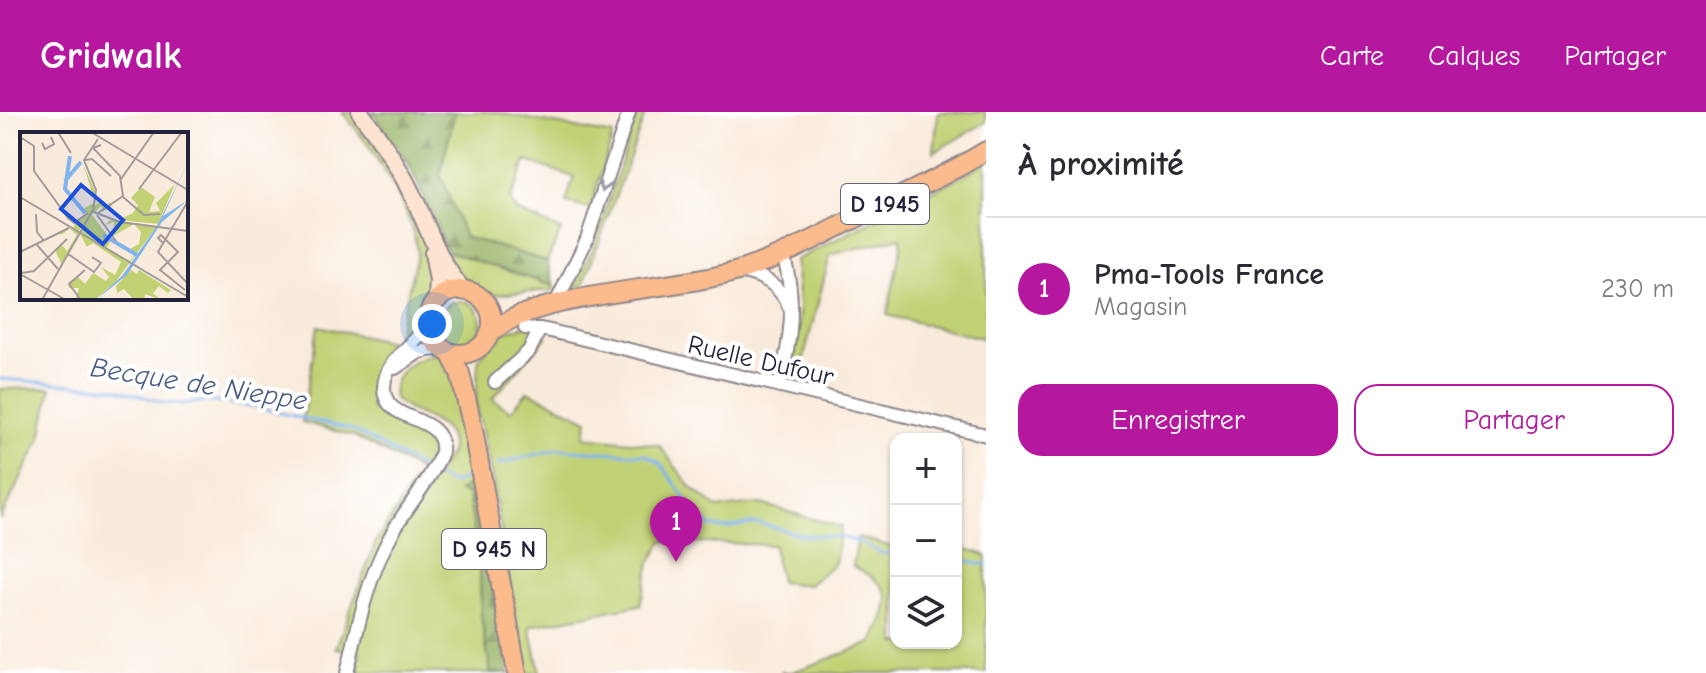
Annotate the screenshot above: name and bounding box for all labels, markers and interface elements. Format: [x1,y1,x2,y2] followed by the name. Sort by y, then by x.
[40,34,182,78] text: Gridwalk
[1320,40,1384,72] text: Carte
[1428,40,1520,72] text: Calques
[1564,40,1666,72] text: Partager
[20,132,188,300] inset map
[1018,144,1184,184] text: À proximité
[598,178,614,192] one-way arrow
[841,184,929,224] road number: D 1945
[1094,257,1324,292] text: Pma-Tools France
[1039,274,1049,304] text: 1
[1601,274,1674,304] text: 230 m
[1094,292,1188,322] text: Magasin
[412,304,452,344] your location
[685,330,837,392] street label: Ruelle Dufour
[88,351,309,417] water label: Becque de Nieppe
[1018,384,1338,456] button: Enregistrer
[1354,384,1674,456] button: Partager
[890,433,962,649] map controls
[890,433,962,505] button: +
[650,496,702,562] pin: 1
[890,505,962,577] button: −
[442,529,546,569] road number: D 945 N
[890,577,962,649] button: layers

